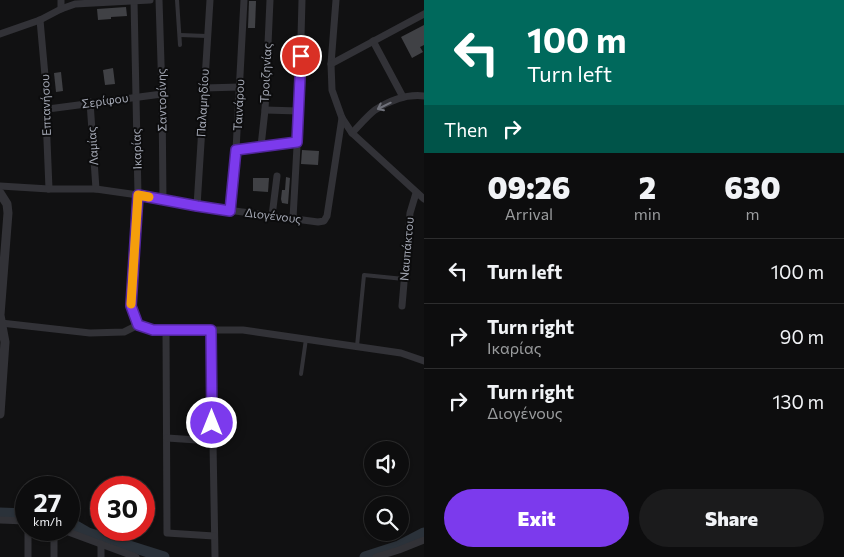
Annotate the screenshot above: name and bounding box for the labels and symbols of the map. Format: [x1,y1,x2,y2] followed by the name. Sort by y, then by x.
[280,35,322,77] pin
[256,43,274,103] street label: Τροιζηνίας
[153,68,169,132] street label: Σαντορίνης
[193,68,211,137] street label: Παλαμηδίου
[37,74,53,136] street label: Επτανήσου
[230,78,246,131] street label: Ταινάρου
[81,90,129,110] street label: Σερίφου
[377,102,392,111] one-way arrow
[84,126,100,166] street label: Λαμίας
[128,128,144,170] street label: Ικαρίας
[244,205,302,225] street label: Διογένους
[396,216,416,281] street label: Ναυπάκτου
[185,396,237,448] position arrow
[90,476,155,541] speed limit sign: 30

